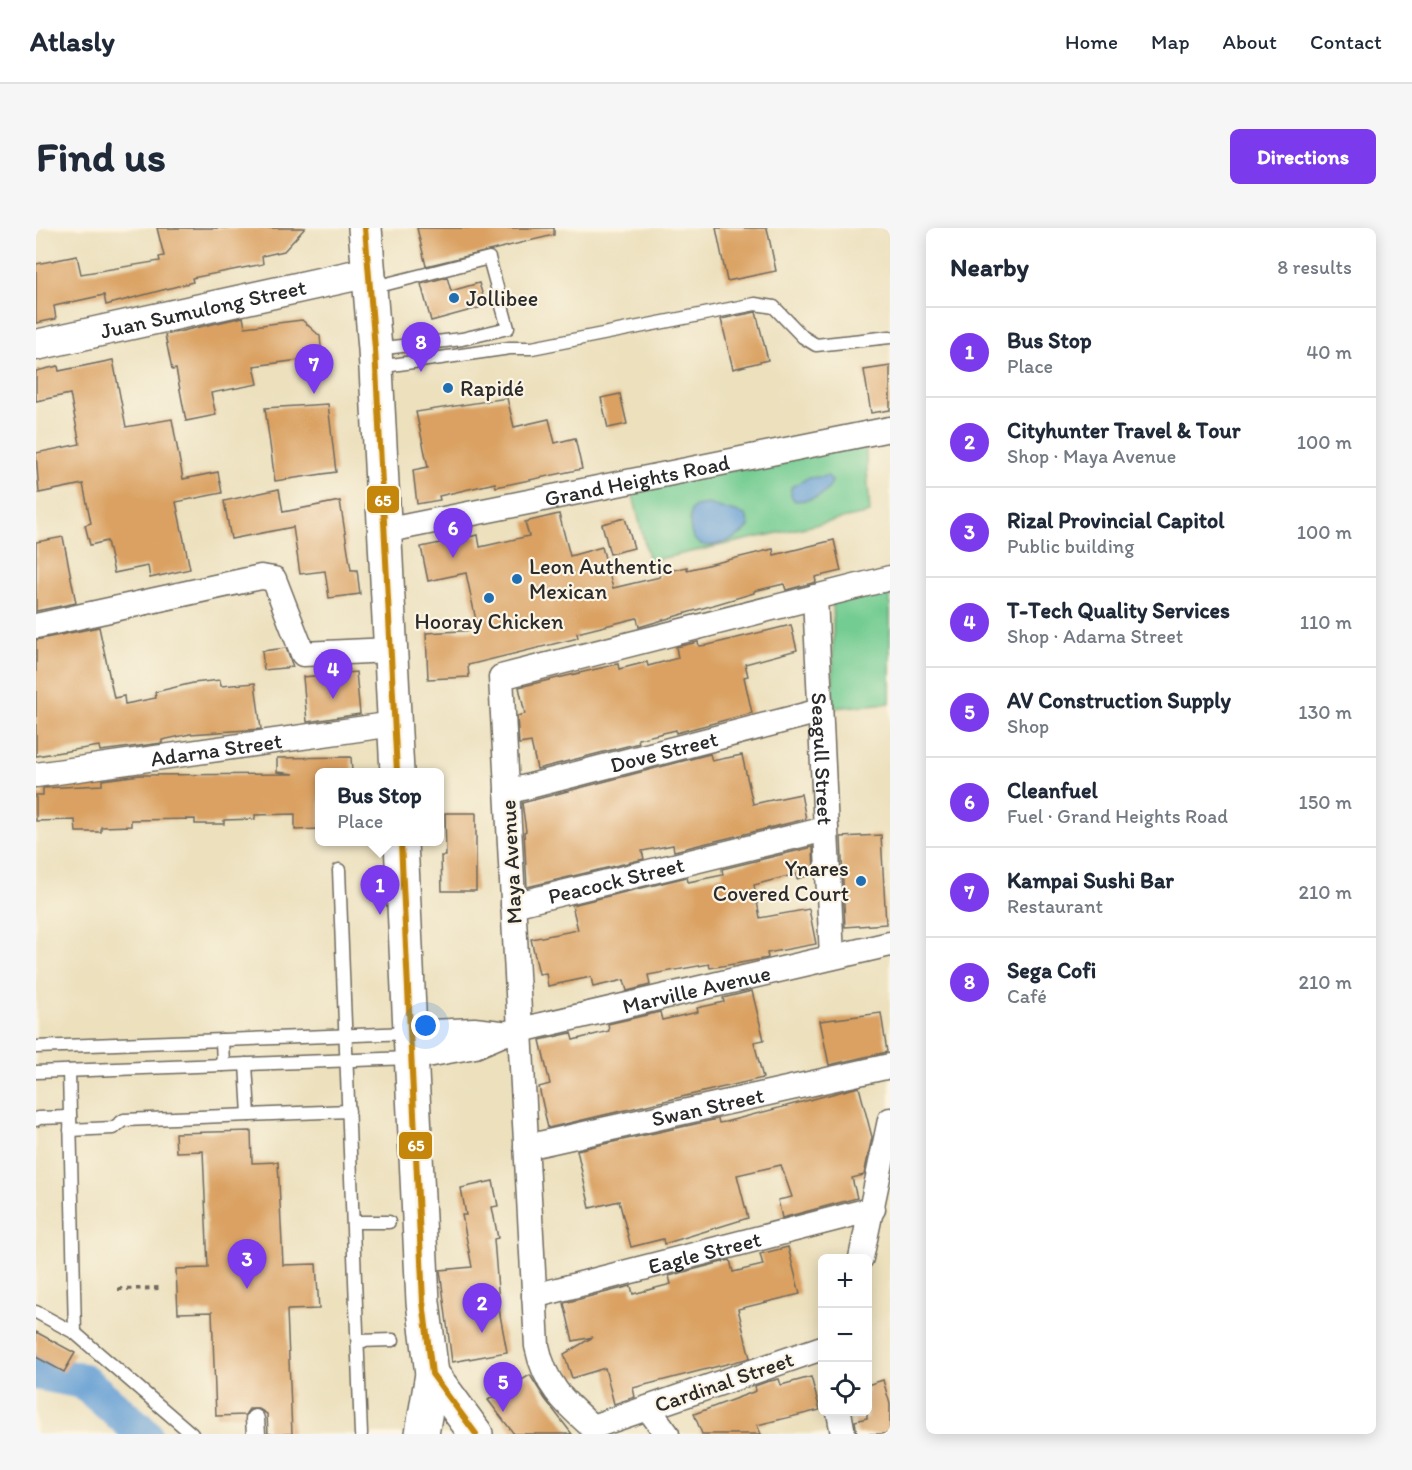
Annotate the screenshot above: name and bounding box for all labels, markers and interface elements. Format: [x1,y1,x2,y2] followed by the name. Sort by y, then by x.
[30,24,115,58] text: Atlasly
[1065,29,1118,54] text: Home
[1151,29,1190,54] text: Map
[1223,29,1277,54] text: About
[1310,29,1382,54] text: Contact
[1230,129,1376,184] button: Directions
[36,131,166,182] text: Find us
[950,251,1029,283] text: Nearby
[1277,255,1352,279] text: 8 results
[98,273,309,344] street label: Juan Sumulong Street
[466,285,538,312] place label: Jollibee
[447,291,461,305] marker: Jollibee
[402,322,440,372] pin: 8
[1007,327,1092,354] text: Bus Stop
[965,340,974,364] text: 1
[1306,340,1352,364] text: 40 m
[294,344,334,394] pin: 7
[1007,354,1053,378] text: Place
[460,375,524,402] place label: Rapidé
[441,381,455,395] marker: Rapidé
[1007,417,1240,444] text: Cityhunter Travel & Tour
[964,430,975,454] text: 2
[1297,430,1352,454] text: 100 m
[1007,444,1176,468] text: Shop · Maya Avenue
[542,448,732,512] street label: Grand Heights Road
[366,485,400,514] line badge: 65
[375,491,392,510] text: 65
[1007,507,1224,534] text: Rizal Provincial Capitol
[434,508,472,558] pin: 6
[964,520,975,544] text: 3
[1297,520,1352,544] text: 100 m
[1007,534,1134,558] text: Public building
[529,553,673,605] place label: Leon Authentic Mexican
[510,572,524,586] marker: Leon Authentic Mexican
[482,591,496,605] marker: Hooray Chicken
[1007,597,1230,624] text: T-Tech Quality Services
[414,608,564,635] place label: Hooray Chicken
[963,610,976,634] text: 4
[1300,610,1352,634] text: 110 m
[1007,624,1183,648] text: Shop · Adarna Street
[314,650,352,699] pin: 4
[1007,687,1231,714] text: AV Construction Supply
[806,692,839,826] street label: Seagull Street
[964,700,975,724] text: 5
[1298,700,1352,724] text: 130 m
[1007,714,1049,738] text: Shop
[607,725,721,778] street label: Dove Street
[149,727,284,772] street label: Adarna Street
[315,768,444,846] popup
[1007,777,1098,804] text: Cleanfuel
[337,782,422,809] text: Bus Stop
[964,790,975,814] text: 6
[1299,790,1352,814] text: 150 m
[494,799,528,925] street label: Maya Avenue
[1007,804,1228,828] text: Fuel · Grand Heights Road
[337,809,383,833] text: Place
[545,850,687,910] street label: Peacock Street
[713,855,849,907] place label: Ynares Covered Court
[360,866,400,915] pin: 1
[1007,867,1174,894] text: Kampai Sushi Bar
[854,874,868,888] marker: Ynares Covered Court
[965,880,974,904] text: 7
[1299,880,1352,904] text: 210 m
[1007,894,1103,918] text: Restaurant
[1007,957,1096,984] text: Sega Cofi
[620,959,773,1019] street label: Marville Avenue
[964,970,975,994] text: 8
[1299,970,1352,994] text: 210 m
[1007,984,1047,1008] text: Café
[411,1011,440,1040] your location
[649,1081,766,1132] street label: Swan Street
[398,1131,433,1160] line badge: 65
[408,1136,425,1155] text: 65
[645,1225,764,1280] street label: Eagle Street
[228,1240,266,1289] pin: 3
[818,1254,872,1416] map controls
[818,1254,872,1308] button: +
[462,1284,502,1333] pin: 2
[818,1308,872,1362] button: −
[651,1346,797,1418] street label: Cardinal Street
[484,1362,522,1412] pin: 5
[818,1362,872,1416] button: locate

